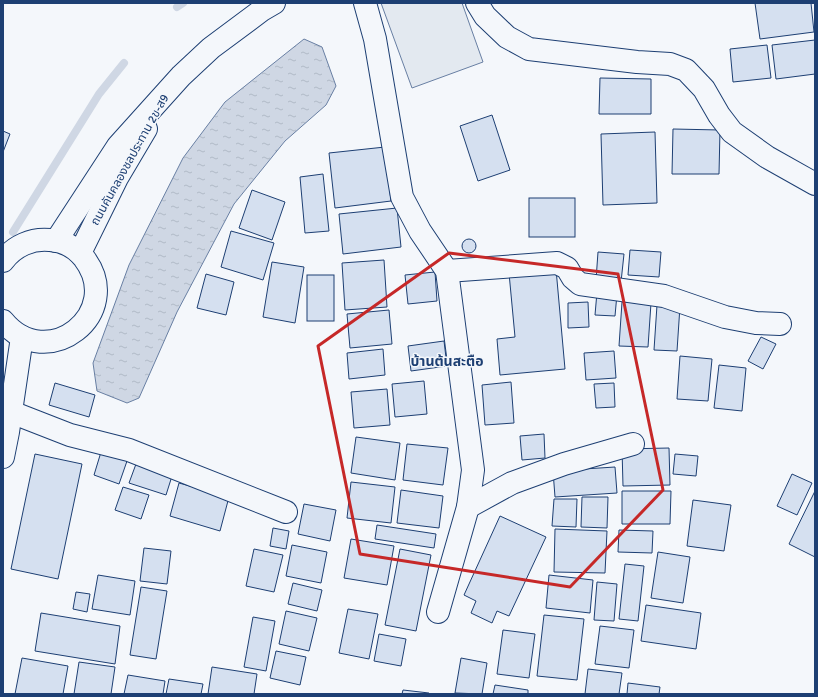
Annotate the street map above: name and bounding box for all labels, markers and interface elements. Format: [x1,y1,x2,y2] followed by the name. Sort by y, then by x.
[88,92,172,228] street label: ถนนคันคลองชลประทาน 2ข-ส9
[410,353,484,370] district label: บ้านต้นสะตือ

